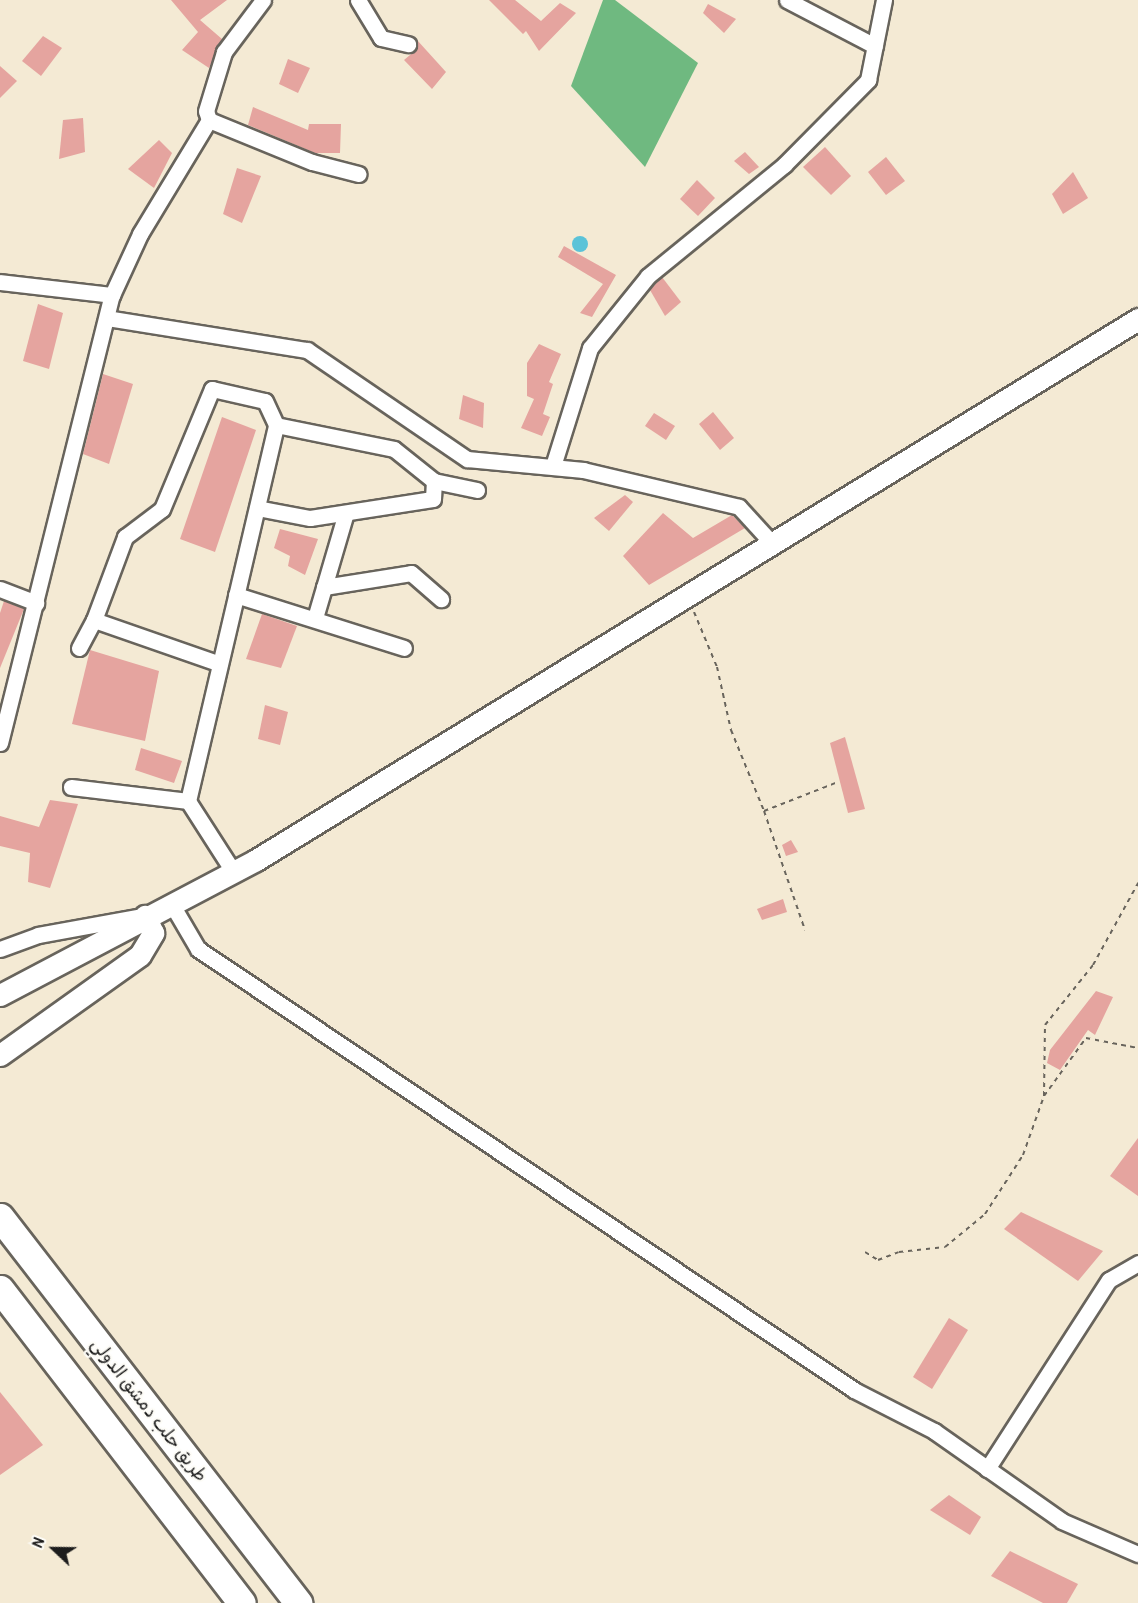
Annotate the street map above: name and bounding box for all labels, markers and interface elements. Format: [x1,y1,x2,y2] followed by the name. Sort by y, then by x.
[86,1334,212,1486] street label: طريق حلب دمشق الدولي
[24,1519,84,1579] north arrow
[26,1534,49,1550] text: N

